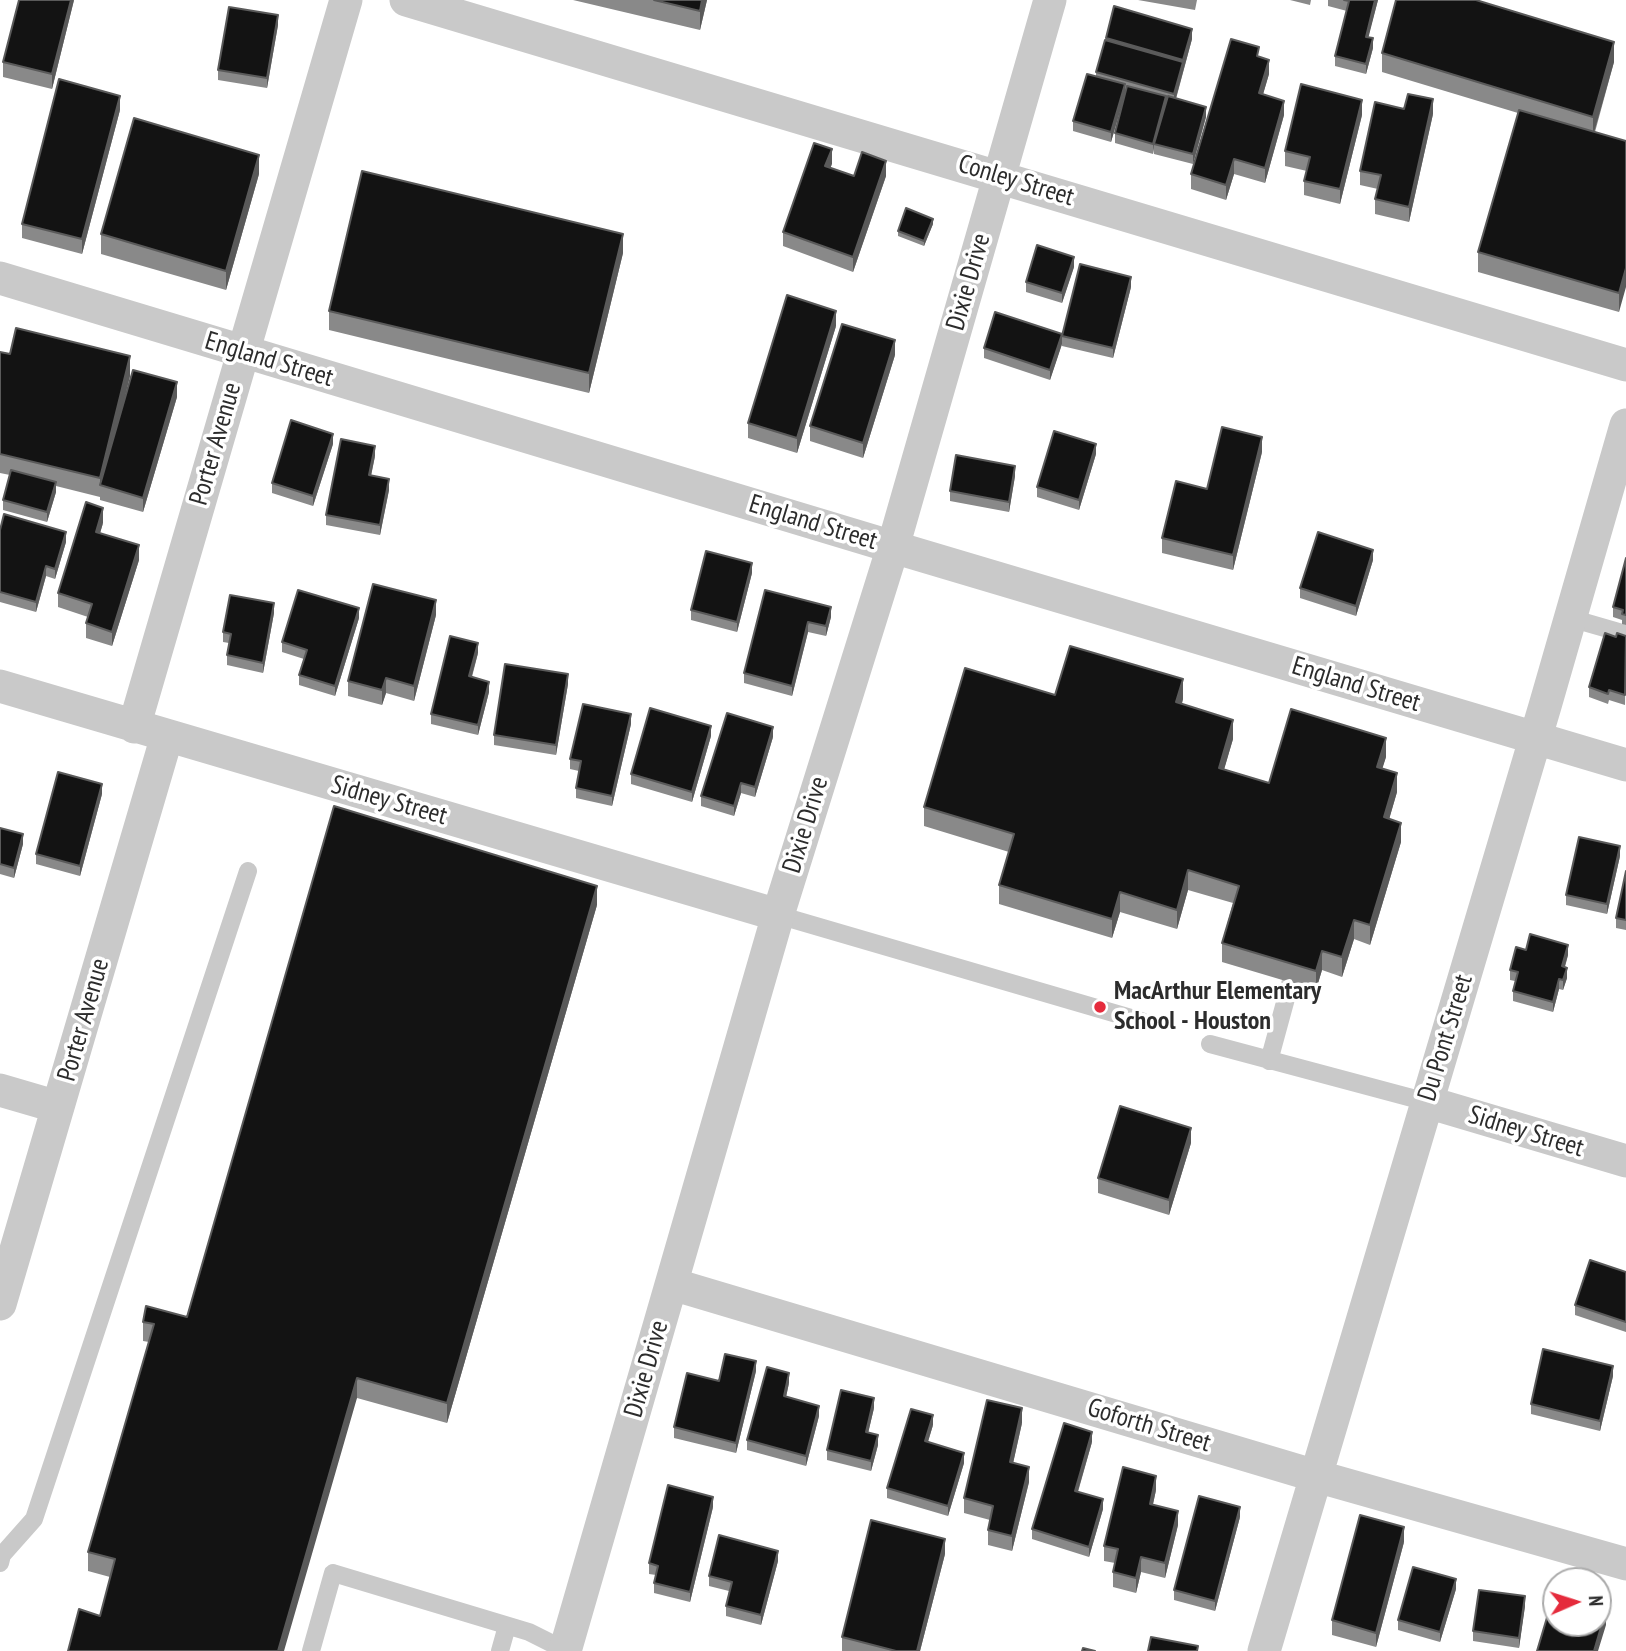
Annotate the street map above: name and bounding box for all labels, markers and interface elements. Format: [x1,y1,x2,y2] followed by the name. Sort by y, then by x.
[954,149,1078,213] street label: Conley Street
[940,230,998,334] street label: Dixie Drive
[201,326,337,394] street label: England Street
[184,379,248,509] street label: Porter Avenue
[745,489,881,557] street label: England Street
[1288,651,1424,719] street label: England Street
[328,770,450,832] street label: Sidney Street
[777,773,835,877] street label: Dixie Drive
[52,955,116,1085] street label: Porter Avenue
[1412,971,1480,1105] street label: Du Pont Street
[1114,976,1321,1038] place label: MacArthur Elementary School - Houston
[1092,999,1108,1015] marker: MacArthur Elementary School - Houston
[1465,1100,1587,1164] street label: Sidney Street
[618,1317,676,1421] street label: Dixie Drive
[1084,1392,1214,1460] street label: Goforth Street
[1542,1567,1612,1637] north arrow
[1584,1595,1608,1607] text: N

